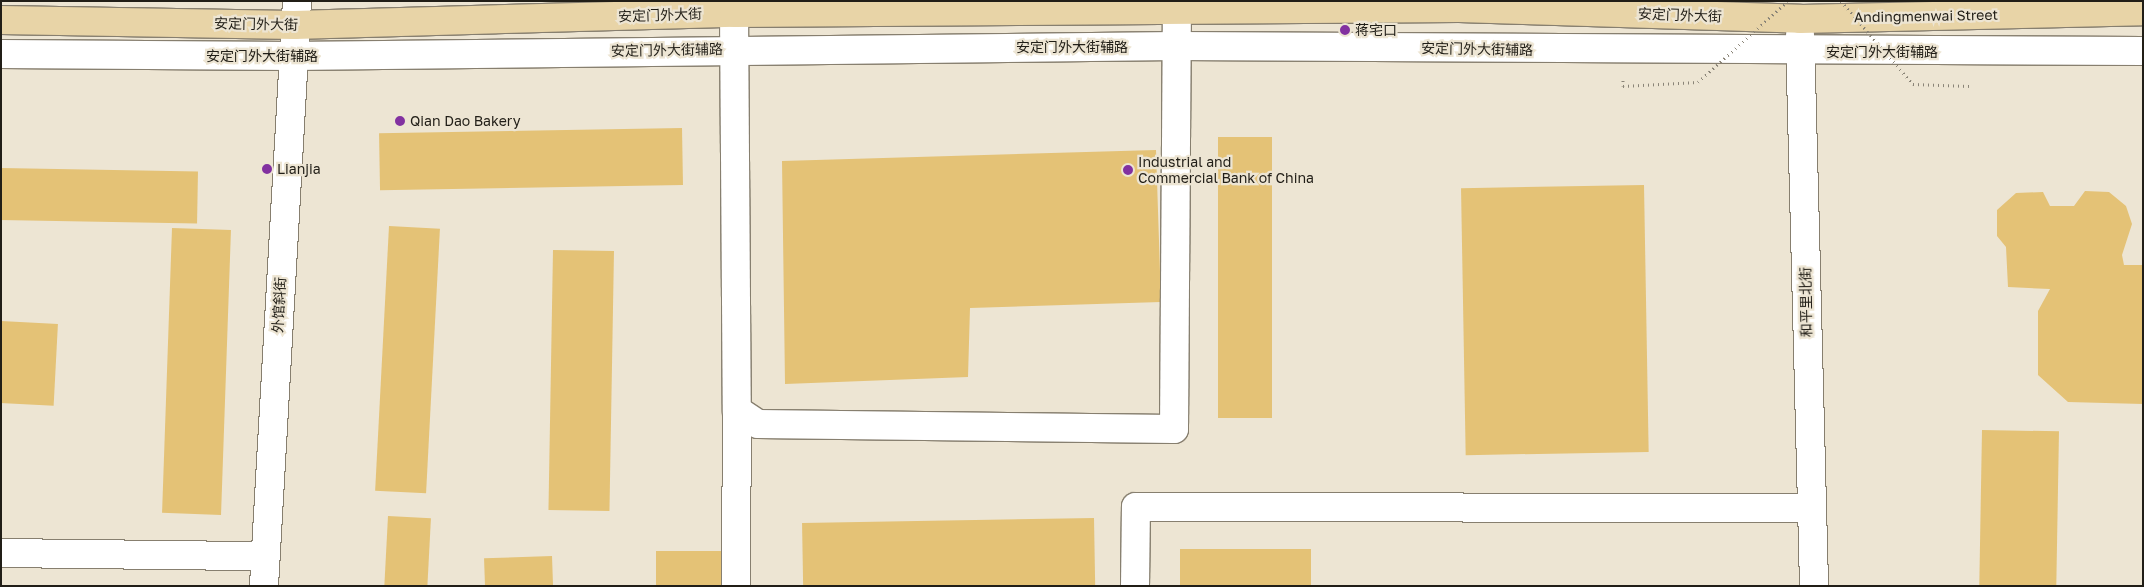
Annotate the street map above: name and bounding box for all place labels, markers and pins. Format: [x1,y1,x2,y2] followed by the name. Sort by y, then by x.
[1355,22,1397,38] place label: 蒋宅口
[1339,24,1351,36] marker: 蒋宅口
[410,113,521,129] place label: Qian Dao Bakery
[394,115,406,127] marker: Qian Dao Bakery
[1138,154,1314,186] place label: Industrial and Commercial Bank of China
[277,161,321,177] place label: Lianjia
[261,163,273,175] marker: Lianjia
[1122,164,1134,176] marker: Industrial and Commercial Bank of China

